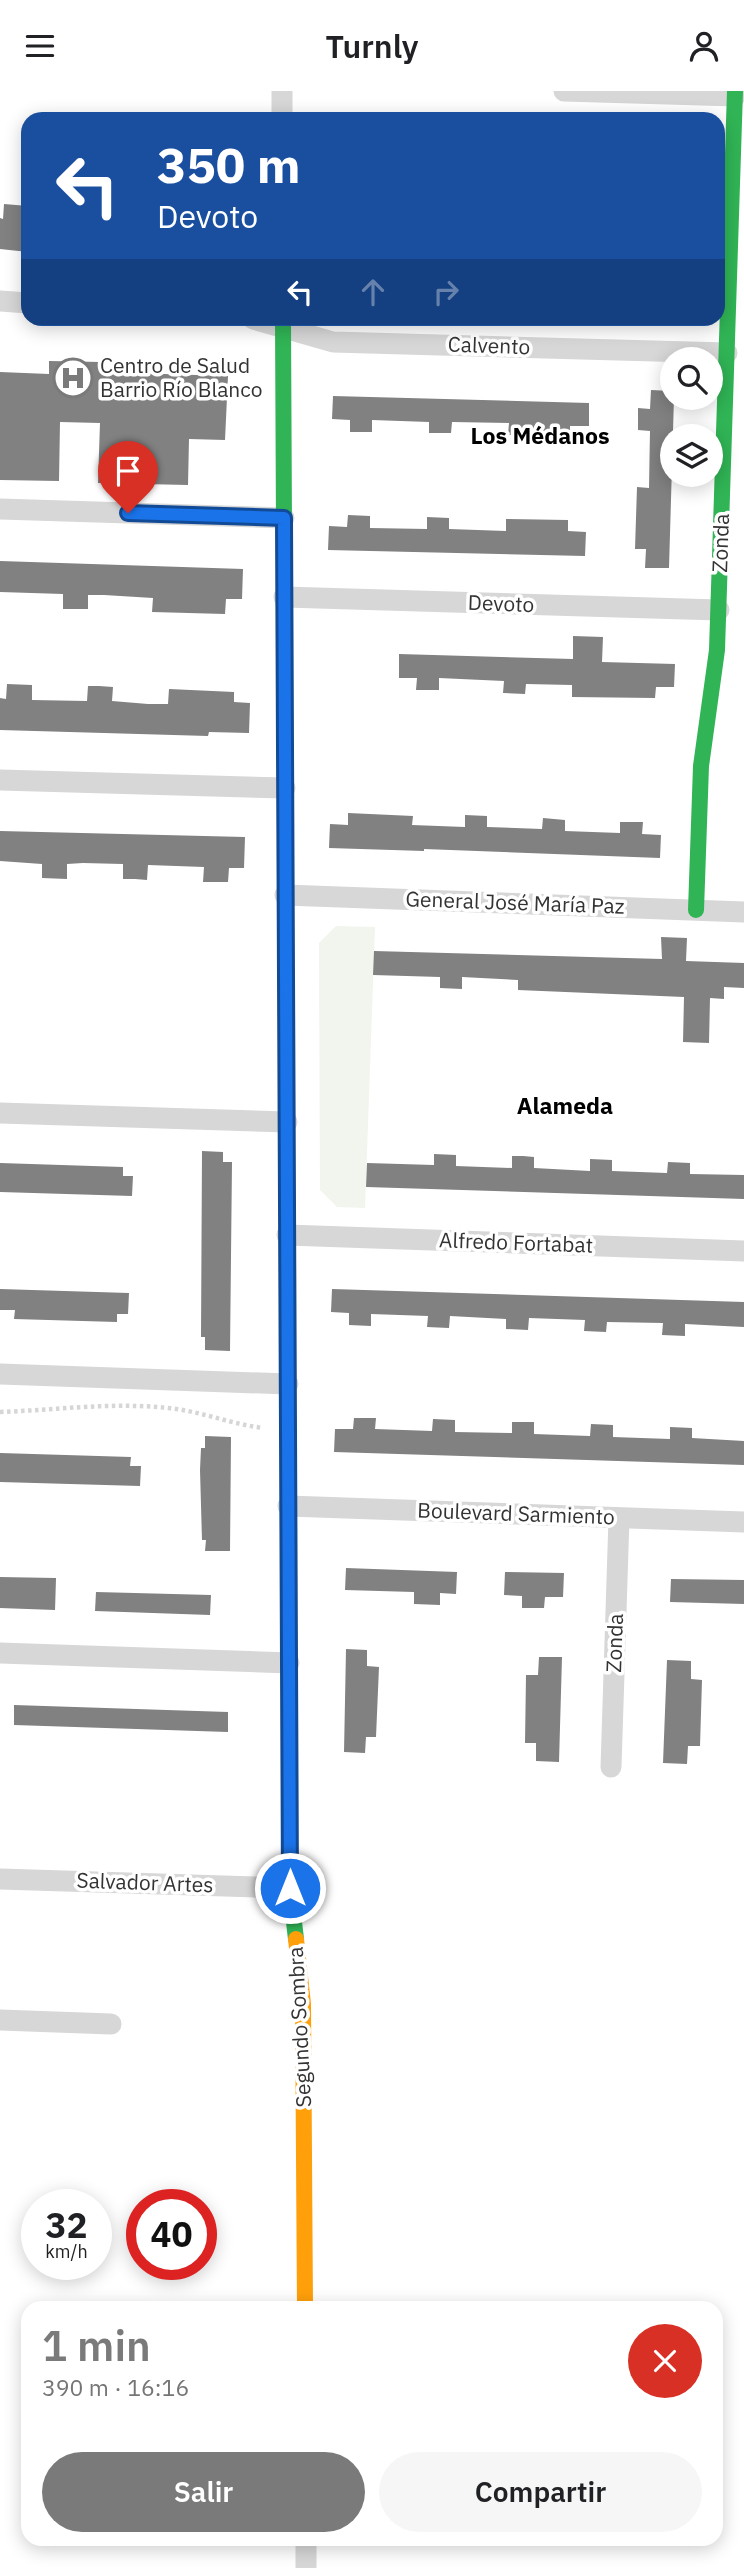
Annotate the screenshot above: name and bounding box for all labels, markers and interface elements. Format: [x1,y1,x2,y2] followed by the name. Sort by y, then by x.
[325,25,419,67] text: Turnly
[21,27,59,65] icon: menu
[685,27,723,65] icon: person
[157,133,301,196] text: 350 m
[42,140,133,231] icon: left
[157,195,258,237] text: Devoto
[281,273,319,311] icon: left
[354,273,392,311] icon: ahead
[427,273,465,311] icon: right
[447,330,531,360] street label: Calvento
[660,347,723,487] map controls
[660,347,723,410] button: search
[100,351,262,403] place label: Centro de Salud Barrio Río Blanco
[52,357,94,399] hospital icon: Centro de Salud Barrio Río Blanco
[470,420,610,450] district label: Los Médanos
[660,424,723,487] button: layers
[98,441,158,513] pin
[109,452,147,490] icon: arrive
[705,513,735,573] street label: Zonda
[467,588,535,618] street label: Devoto
[405,884,625,920] street label: General José María Paz
[517,1090,613,1120] district label: Alameda
[439,1225,594,1259] street label: Alfredo Fortabat
[417,1496,615,1530] street label: Boulevard Sarmiento
[599,1613,629,1673] street label: Zonda
[253,1851,327,1925] position arrow
[76,1866,214,1898] street label: Salvador Artes
[281,1946,317,2108] street label: Segundo Sombra
[126,2189,217,2280] speed limit sign: 40
[45,2202,88,2248] text: 32
[45,2240,88,2263] text: km/h
[42,2318,151,2373] text: 1 min
[628,2324,702,2398] button: close
[42,2372,189,2402] text: 390 m · 16:16
[42,2452,365,2532] button: Salir
[379,2452,702,2532] button: Compartir

